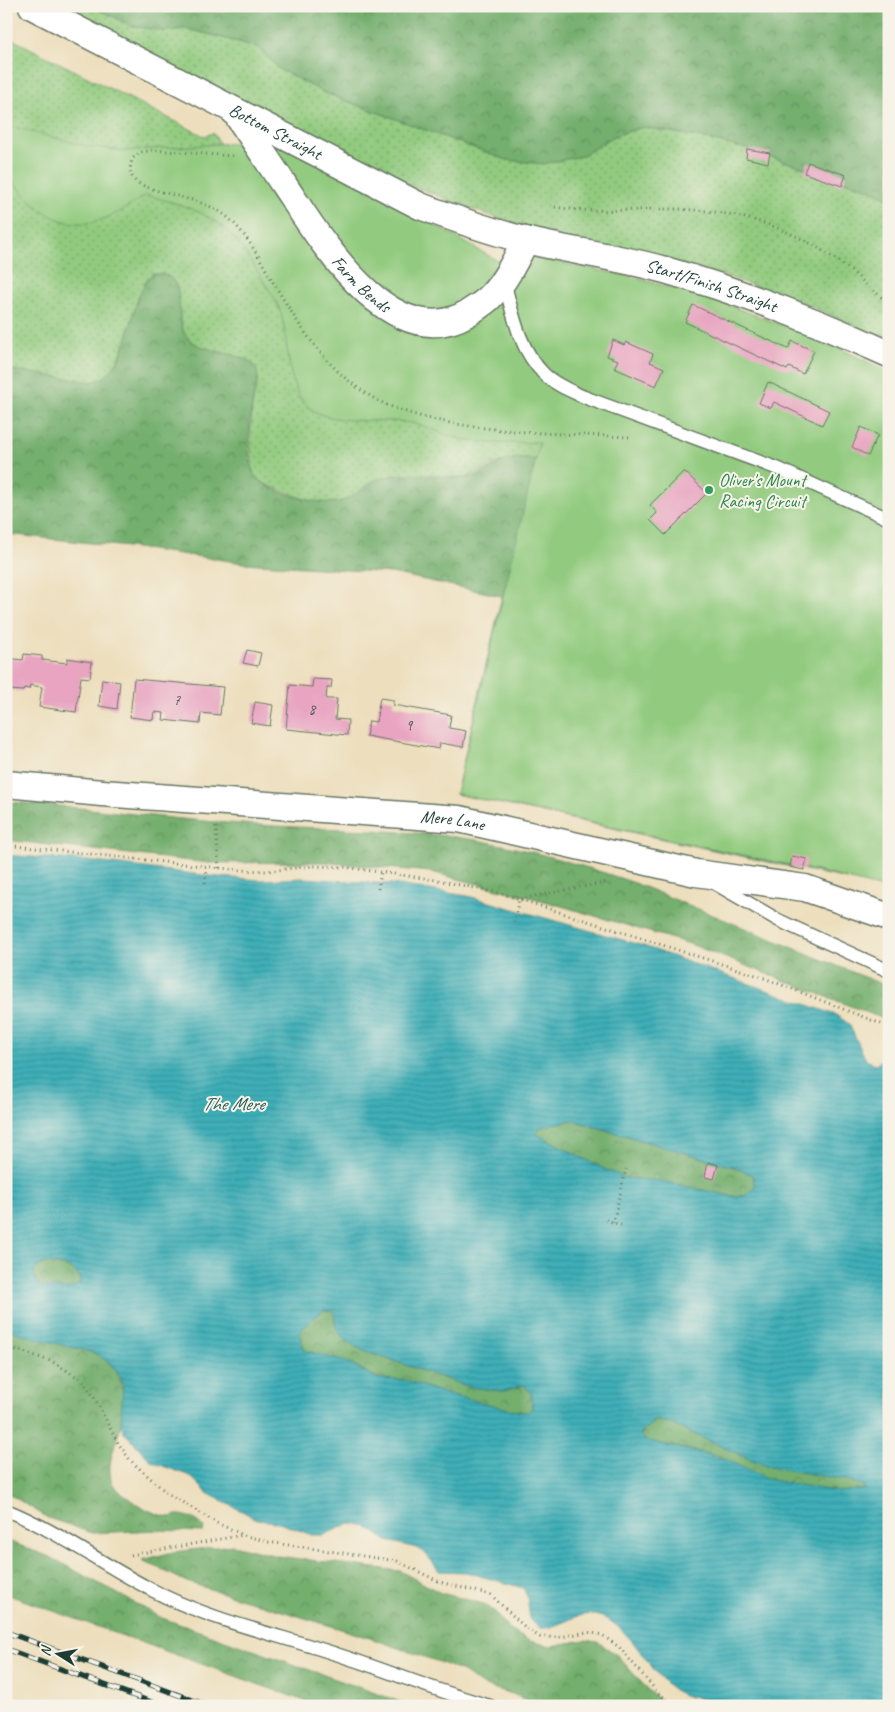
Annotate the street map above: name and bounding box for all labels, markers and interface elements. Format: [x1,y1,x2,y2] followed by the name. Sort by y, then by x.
[225,99,328,166] street label: Bottom Straight
[327,251,396,319] street label: Farm Bends
[643,254,782,318] street label: Start/Finish Straight
[719,469,809,512] place label: Oliver's Mount Racing Circuit
[703,484,715,496] marker: Oliver's Mount Racing Circuit
[174,691,182,710] house number: 7
[309,700,317,719] house number: 8
[406,716,414,735] house number: 9
[420,805,488,836] street label: Mere Lane
[202,1092,267,1116] water label: The Mere
[32,1630,82,1680] north arrow
[37,1643,55,1657] text: N

